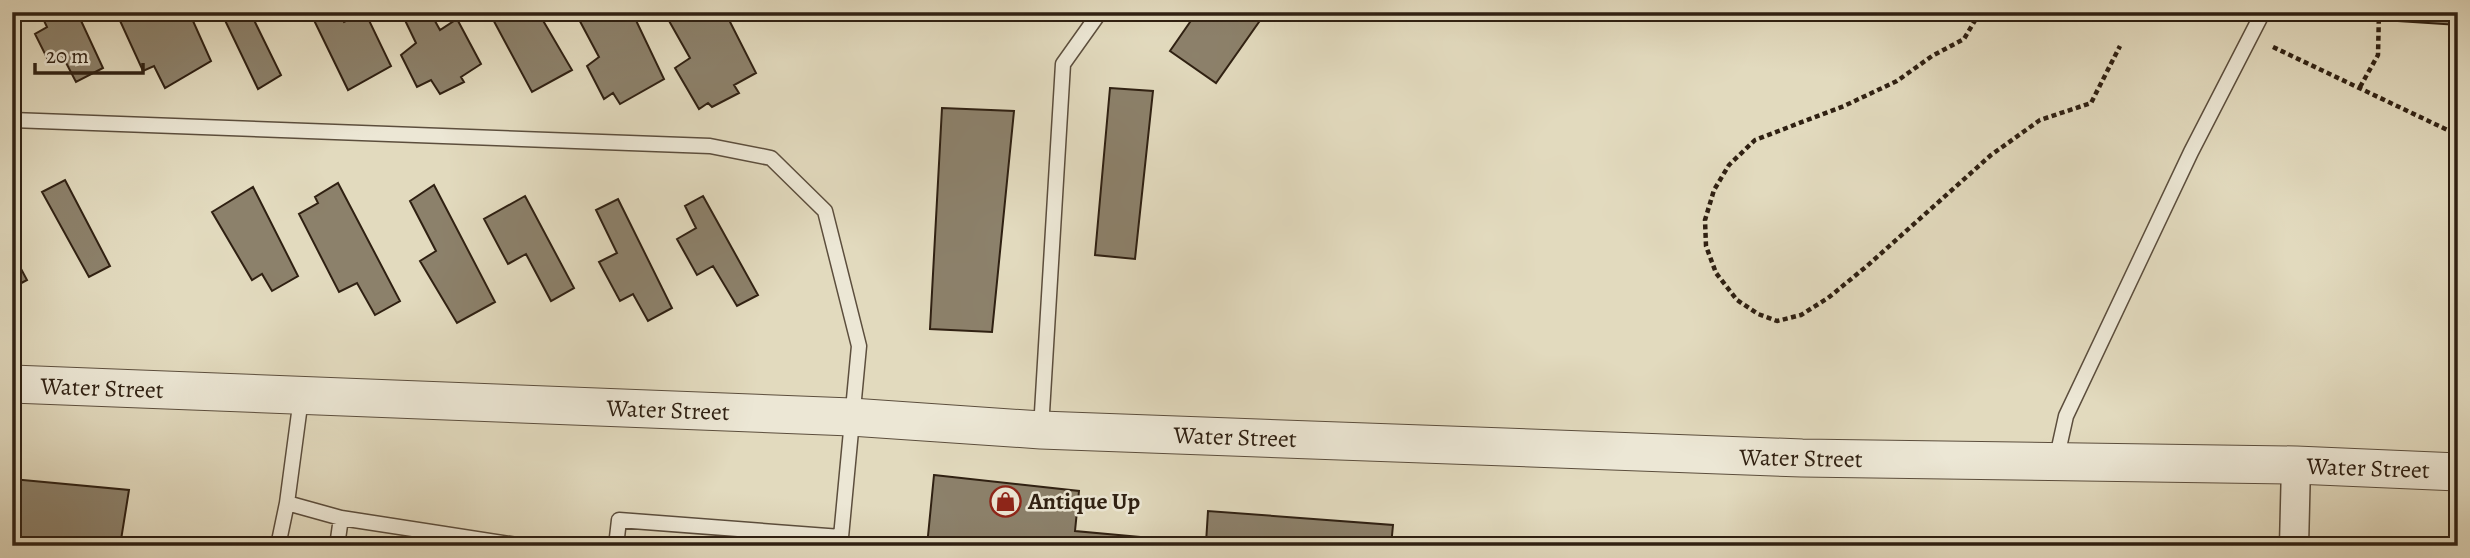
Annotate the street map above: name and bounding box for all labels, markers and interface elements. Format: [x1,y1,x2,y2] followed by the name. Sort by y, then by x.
[35,32,144,76] scale bar
[46,42,89,70] text: 20 m
[39,370,164,406] street label: Water Street
[605,392,730,428] street label: Water Street
[1172,419,1297,455] street label: Water Street
[1738,441,1863,475] street label: Water Street
[2305,450,2430,486] street label: Water Street
[988,484,1022,518] shop icon: Antique Up
[1027,485,1140,517] place label: Antique Up

